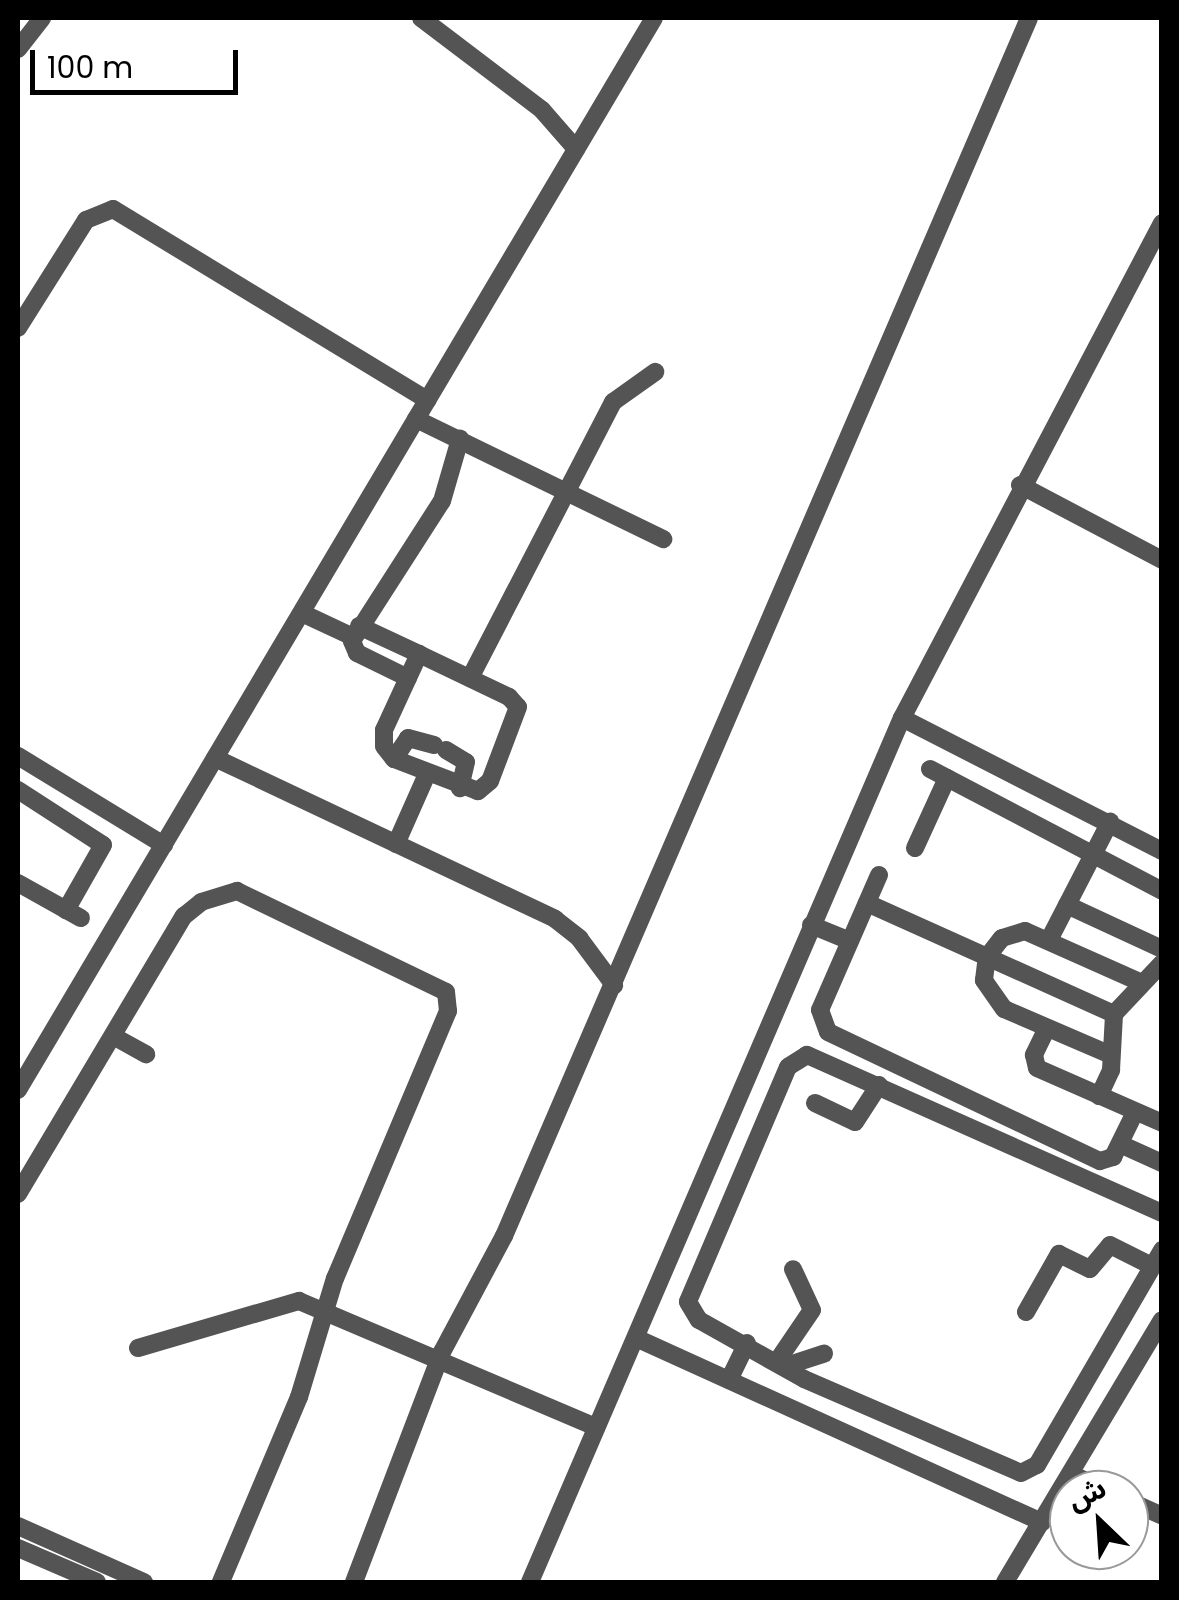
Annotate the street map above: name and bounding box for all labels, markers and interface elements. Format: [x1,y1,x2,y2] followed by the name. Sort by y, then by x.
[35,30,242,92] scale bar
[47,46,133,89] text: 100 m
[1061,1468,1113,1520] text: ش
[1049,1470,1149,1570] north arrow

